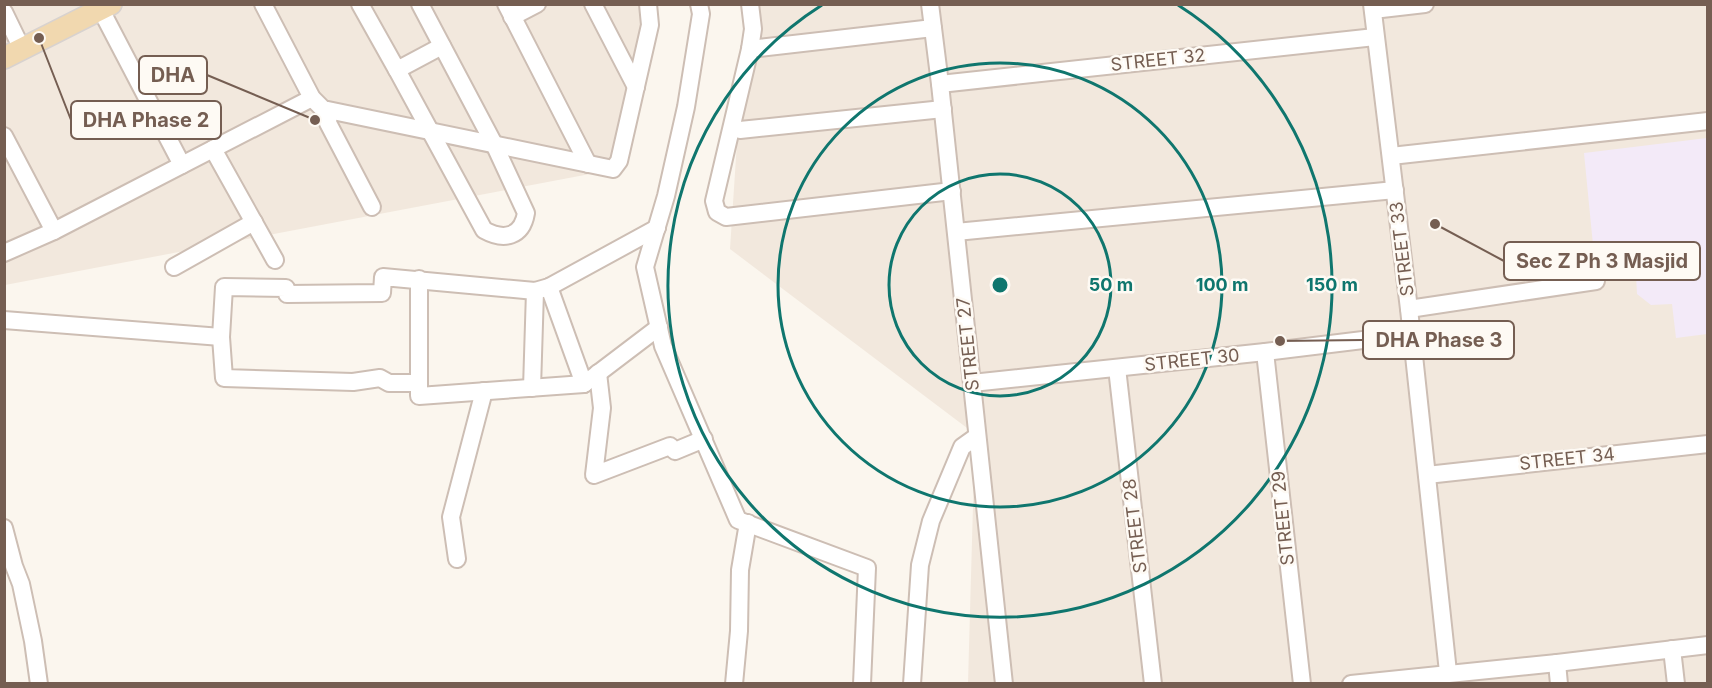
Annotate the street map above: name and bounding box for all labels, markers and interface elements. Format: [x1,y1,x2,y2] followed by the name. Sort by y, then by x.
[1110,44,1206,75] street label: STREET 32
[139,56,207,94] callout: DHA
[151,63,195,87] text: DHA
[71,101,221,139] callout: DHA Phase 2
[83,108,209,132] text: DHA Phase 2
[1385,200,1418,298] street label: STREET 33
[1504,242,1700,280] callout: Sec Z Ph 3 Masjid
[1516,249,1688,273] text: Sec Z Ph 3 Masjid
[1089,274,1133,295] text: 50 m
[1196,274,1248,295] text: 100 m
[1306,274,1358,295] text: 150 m
[990,275,1010,295] centre of rings
[952,296,983,392] street label: STREET 27
[1363,321,1514,359] callout: DHA Phase 3
[1376,328,1502,352] text: DHA Phase 3
[1143,344,1241,375] street label: STREET 30
[1518,443,1616,474] street label: STREET 34
[1267,470,1298,566] street label: STREET 29
[1118,478,1151,575] street label: STREET 28

